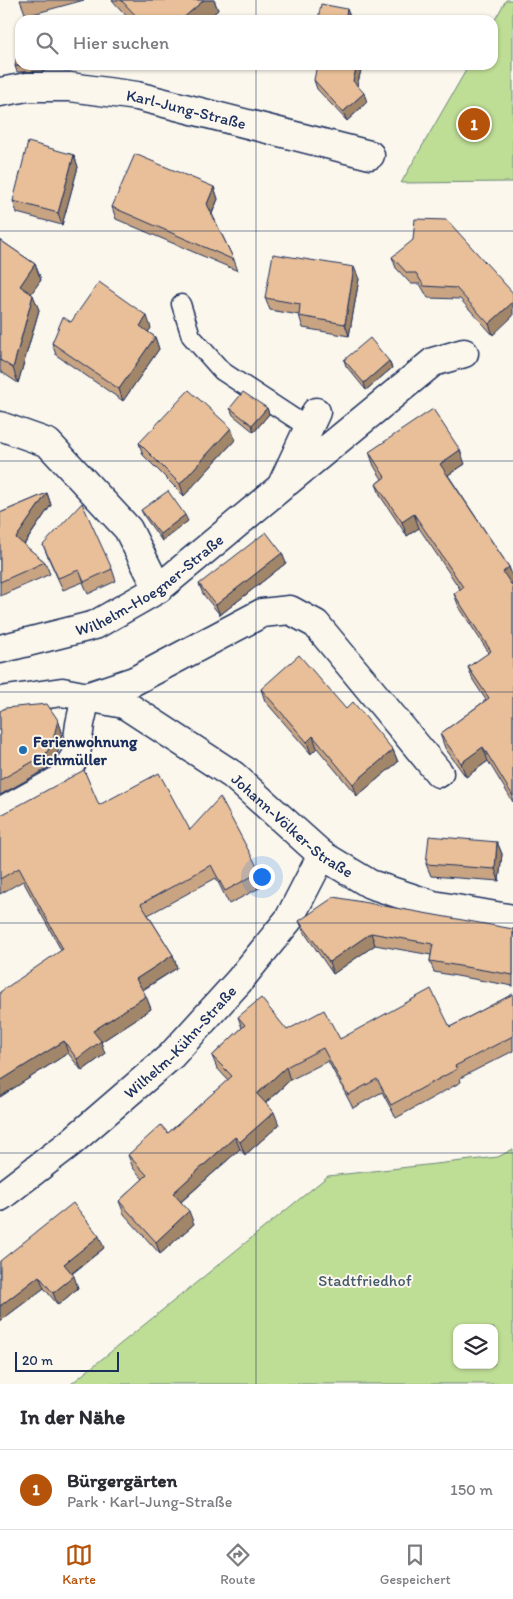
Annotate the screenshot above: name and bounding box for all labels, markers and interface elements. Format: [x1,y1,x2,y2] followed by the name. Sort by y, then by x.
[15,15,498,70] search box
[33,29,61,57] icon: search
[73,31,169,54] text: Hier suchen
[125,85,248,133] street label: Karl-Jung-Straße
[458,105,490,143] pin: 1
[73,530,227,639] street label: Wilhelm-Hoegner-Straße
[33,732,138,769] place label: Ferienwohnung Eichmüller
[17,744,29,756] marker: Ferienwohnung Eichmüller
[228,769,357,881] street label: Johann-Völker-Straße
[249,864,275,890] your location
[120,981,240,1102] street label: Wilhelm-Kühn-Straße
[318,1271,412,1290] park label: Stadtfriedhof
[453,1324,498,1369] map controls
[453,1324,498,1369] button: layers
[15,1349,119,1372] scale bar
[22,1352,53,1369] text: 20 m
[20,1404,125,1429] text: In der Nähe
[67,1469,177,1492] text: Bürgergärten
[32,1480,40,1499] text: 1
[450,1480,493,1499] text: 150 m
[67,1492,232,1511] text: Park · Karl-Jung-Straße
[62,1541,96,1588] tab: Karte
[220,1541,255,1588] tab: Route
[380,1541,451,1588] tab: Gespeichert

